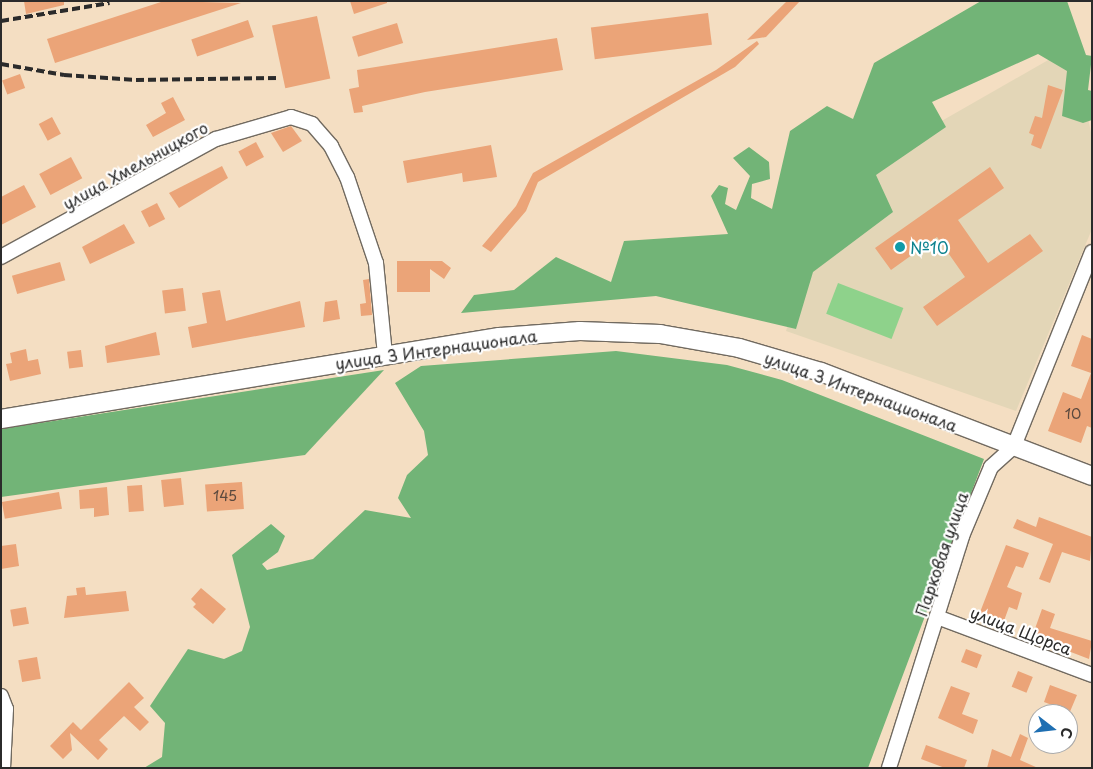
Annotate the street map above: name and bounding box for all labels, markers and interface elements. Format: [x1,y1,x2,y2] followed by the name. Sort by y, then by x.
[59,117,211,213] street label: улица Хмельницкого
[910,237,949,257] place label: №10
[894,241,906,253] marker: №10
[333,325,539,373] street label: улица 3 Интернационала
[762,347,960,435] street label: улица 3 Интернационала
[1065,406,1081,422] house number: 10
[213,488,237,504] house number: 145
[911,489,971,619] street label: Парковая улица
[967,602,1075,658] street label: улица Щорса
[1028,704,1078,754] north arrow
[1055,725,1078,741] text: С

